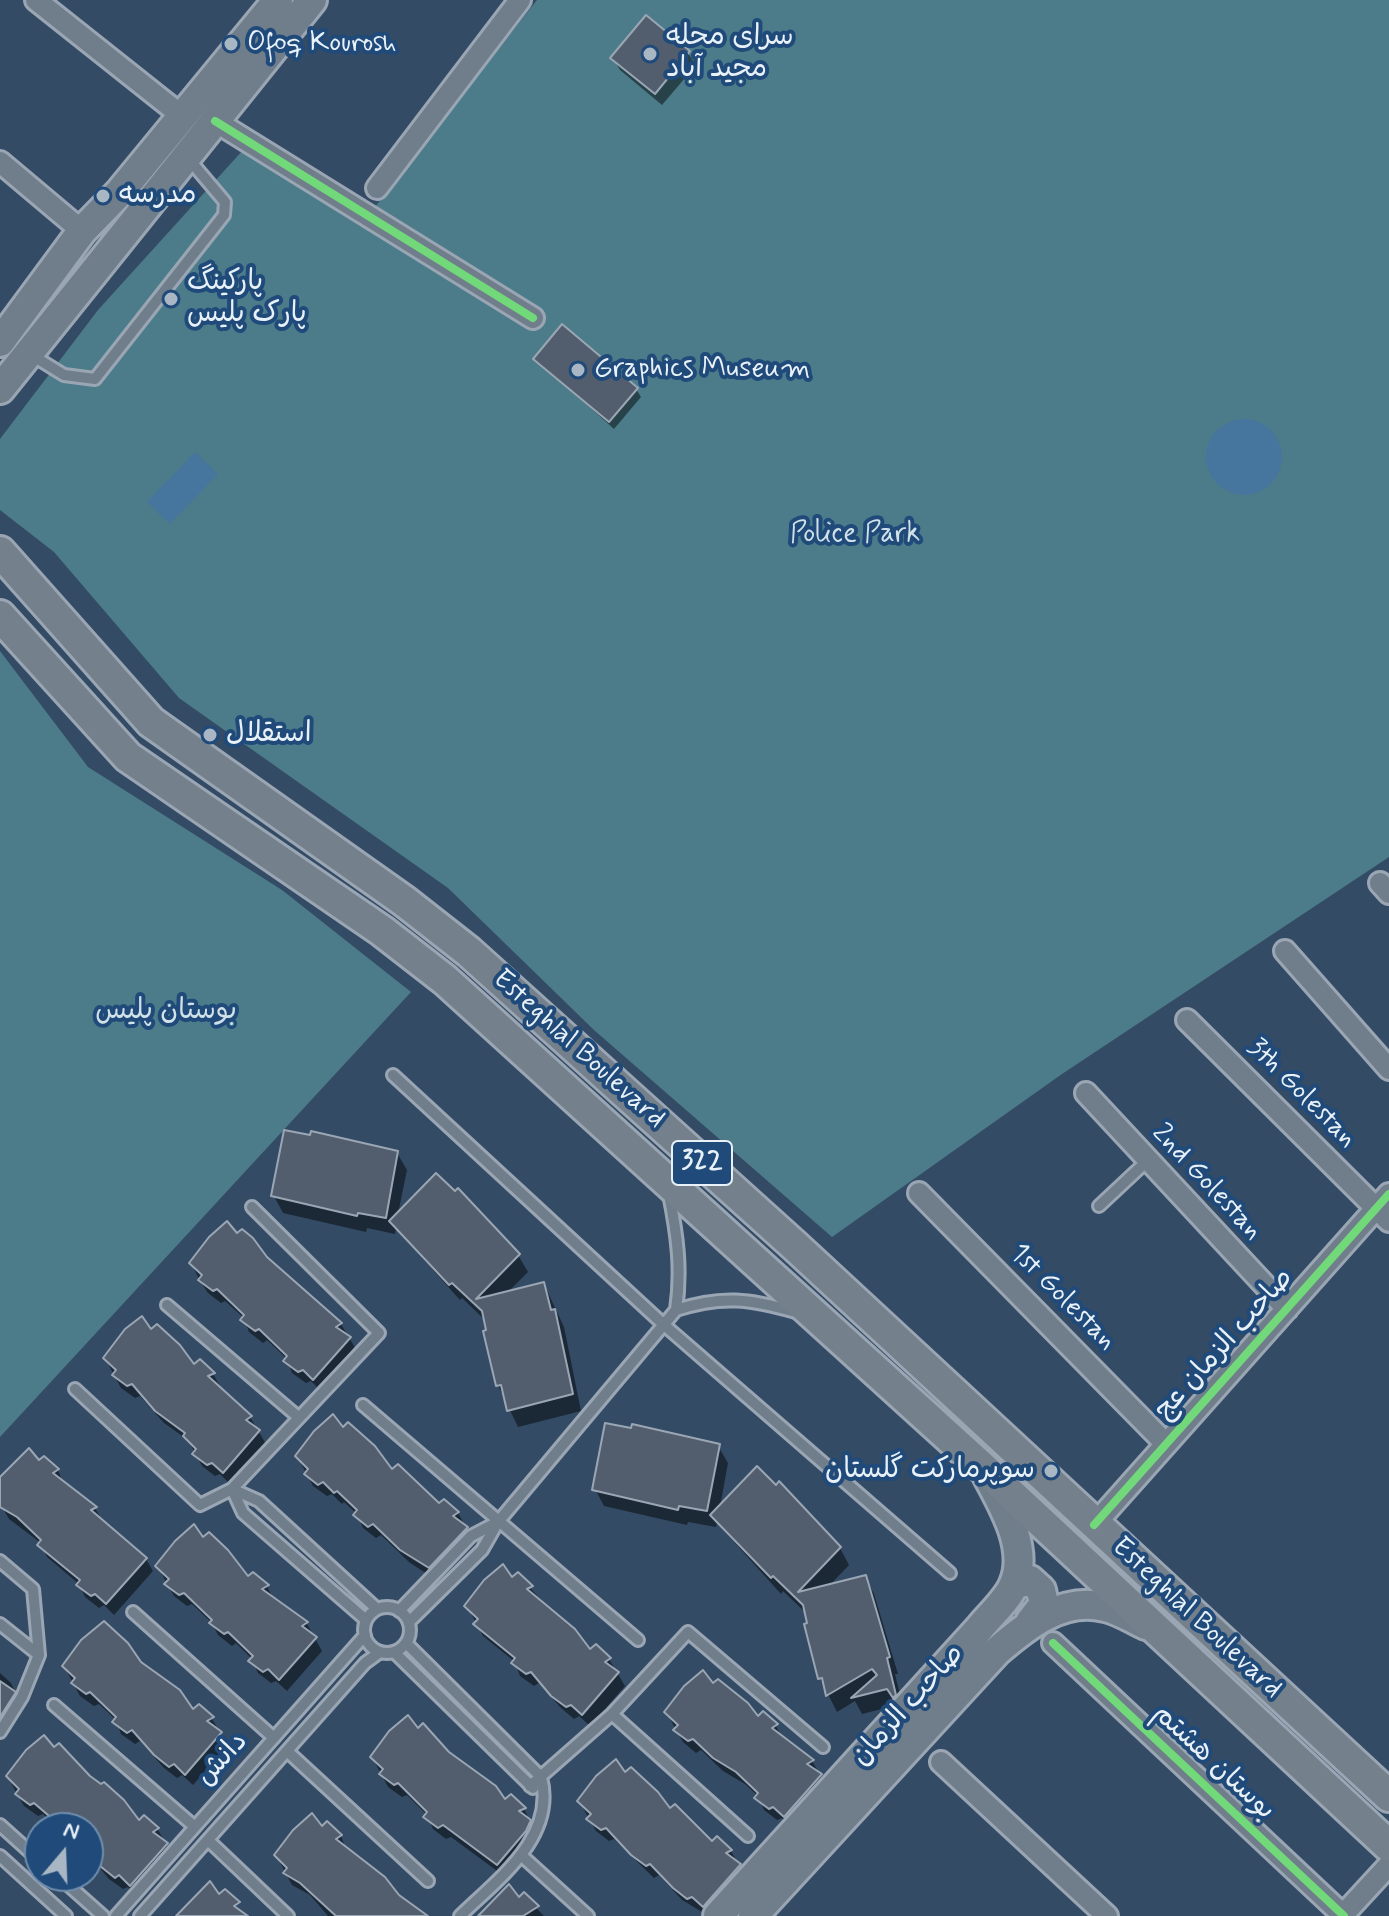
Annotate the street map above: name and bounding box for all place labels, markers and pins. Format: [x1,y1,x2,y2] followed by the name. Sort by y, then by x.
[666,21,794,87] place label: سرای محله مجید آباد
[247,27,397,61] place label: Ofoq Kourosh
[222,35,240,53] marker: Ofoq Kourosh
[641,45,659,63] marker: سرای محله مجید آباد
[119,179,196,213] place label: مدرسه
[94,187,112,205] marker: مدرسه
[187,266,307,332] place label: پارکینگ پارک پلیس
[162,290,180,308] marker: پارکینگ پارک پلیس
[594,353,810,387] place label: Graphics Museum
[569,361,587,379] marker: Graphics Museum
[226,718,312,752] place label: استقلال
[201,726,219,744] marker: استقلال
[825,1454,1035,1488] place label: سوپرمارکت گلستان
[1042,1462,1060,1480] marker: سوپرمارکت گلستان

